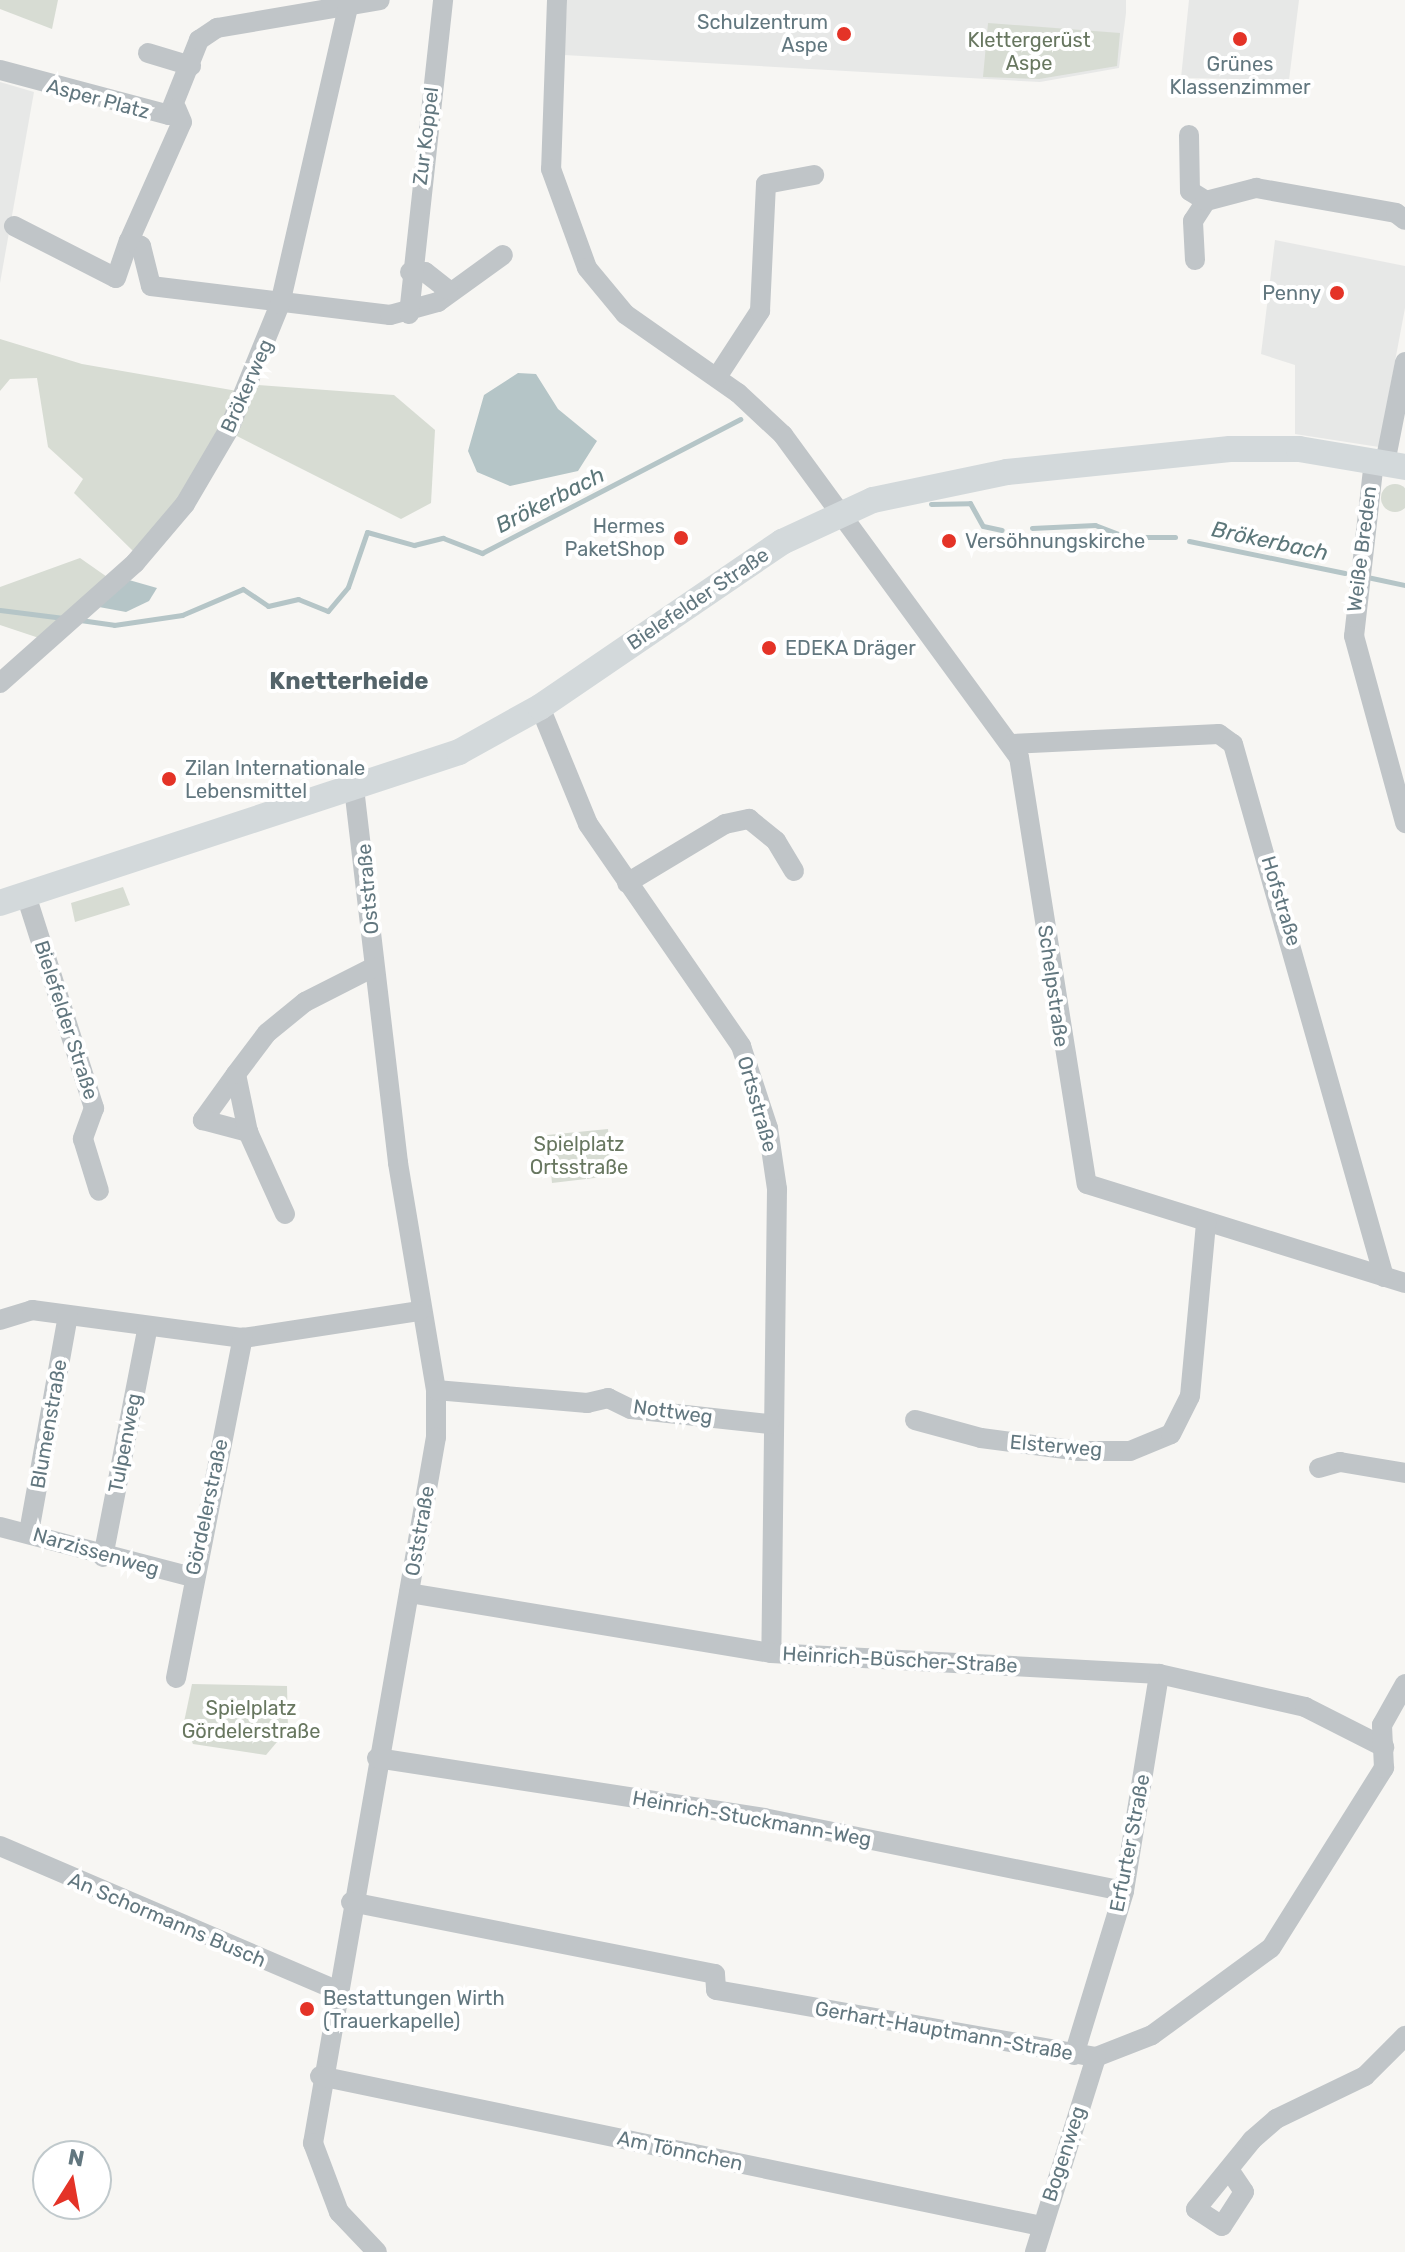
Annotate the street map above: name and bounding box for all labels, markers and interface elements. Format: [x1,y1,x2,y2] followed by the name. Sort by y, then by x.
[697,10,828,57] place label: Schulzentrum Aspe
[835,25,853,43] marker: Schulzentrum Aspe
[967,29,1091,76] park label: Klettergerüst Aspe
[1231,30,1249,48] marker: Grünes Klassenzimmer
[1169,52,1311,99] place label: Grünes Klassenzimmer
[44,74,152,124] street label: Asper Platz
[408,85,444,187] street label: Zur Koppel
[1262,281,1321,305] place label: Penny
[1328,284,1346,302] marker: Penny
[216,336,278,436] street label: Brökerweg
[491,461,609,539] water label: Brökerbach
[1342,485,1382,613] street label: Weiße Breden
[565,514,665,561] place label: Hermes PaketShop
[1209,516,1331,566] water label: Brökerbach
[672,529,690,547] marker: Hermes PaketShop
[965,529,1145,553] place label: Versöhnungskirche
[940,532,958,550] marker: Versöhnungskirche
[622,543,774,655] street label: Bielefelder Straße
[785,636,916,660] place label: EDEKA Dräger
[760,639,778,657] marker: EDEKA Dräger
[269,668,429,696] district label: Knetterheide
[185,756,365,803] place label: Zilan Internationale Lebensmittel
[160,770,178,788] marker: Zilan Internationale Lebensmittel
[352,843,384,935] street label: Oststraße
[1256,853,1306,949] street label: Hofstraße
[1033,923,1073,1049] street label: Schelpstraße
[29,937,103,1103] street label: Bielefelder Straße
[732,1053,782,1155] street label: Ortsstraße
[530,1133,628,1180] park label: Spielplatz Ortsstraße
[26,1357,72,1491] street label: Blumenstraße
[104,1391,146,1495] street label: Tulpenweg
[632,1395,714,1429] street label: Nottweg
[1009,1430,1103,1462] street label: Elsterweg
[181,1437,233,1577] street label: Gördelerstraße
[400,1484,440,1578] street label: Oststraße
[30,1523,162,1581] street label: Narzissenweg
[782,1642,1018,1678] street label: Heinrich-Büscher-Straße
[182,1697,320,1744] park label: Spielplatz Gördelerstraße
[1105,1772,1155,1914] street label: Erfurter Straße
[631,1786,873,1852] street label: Heinrich-Stuckmann-Weg
[65,1868,269,1972] street label: An Schormanns Busch
[323,1986,505,2033] place label: Bestattungen Wirth (Trauerkapelle)
[813,1996,1075,2066] street label: Gerhart-Hauptmann-Straße
[298,2000,316,2018] marker: Bestattungen Wirth (Trauerkapelle)
[1037,2103,1091,2205] street label: Bogenweg
[615,2126,745,2176] street label: Am Tönnchen
[32,2140,112,2220] north arrow
[66,2143,87,2173] text: N

